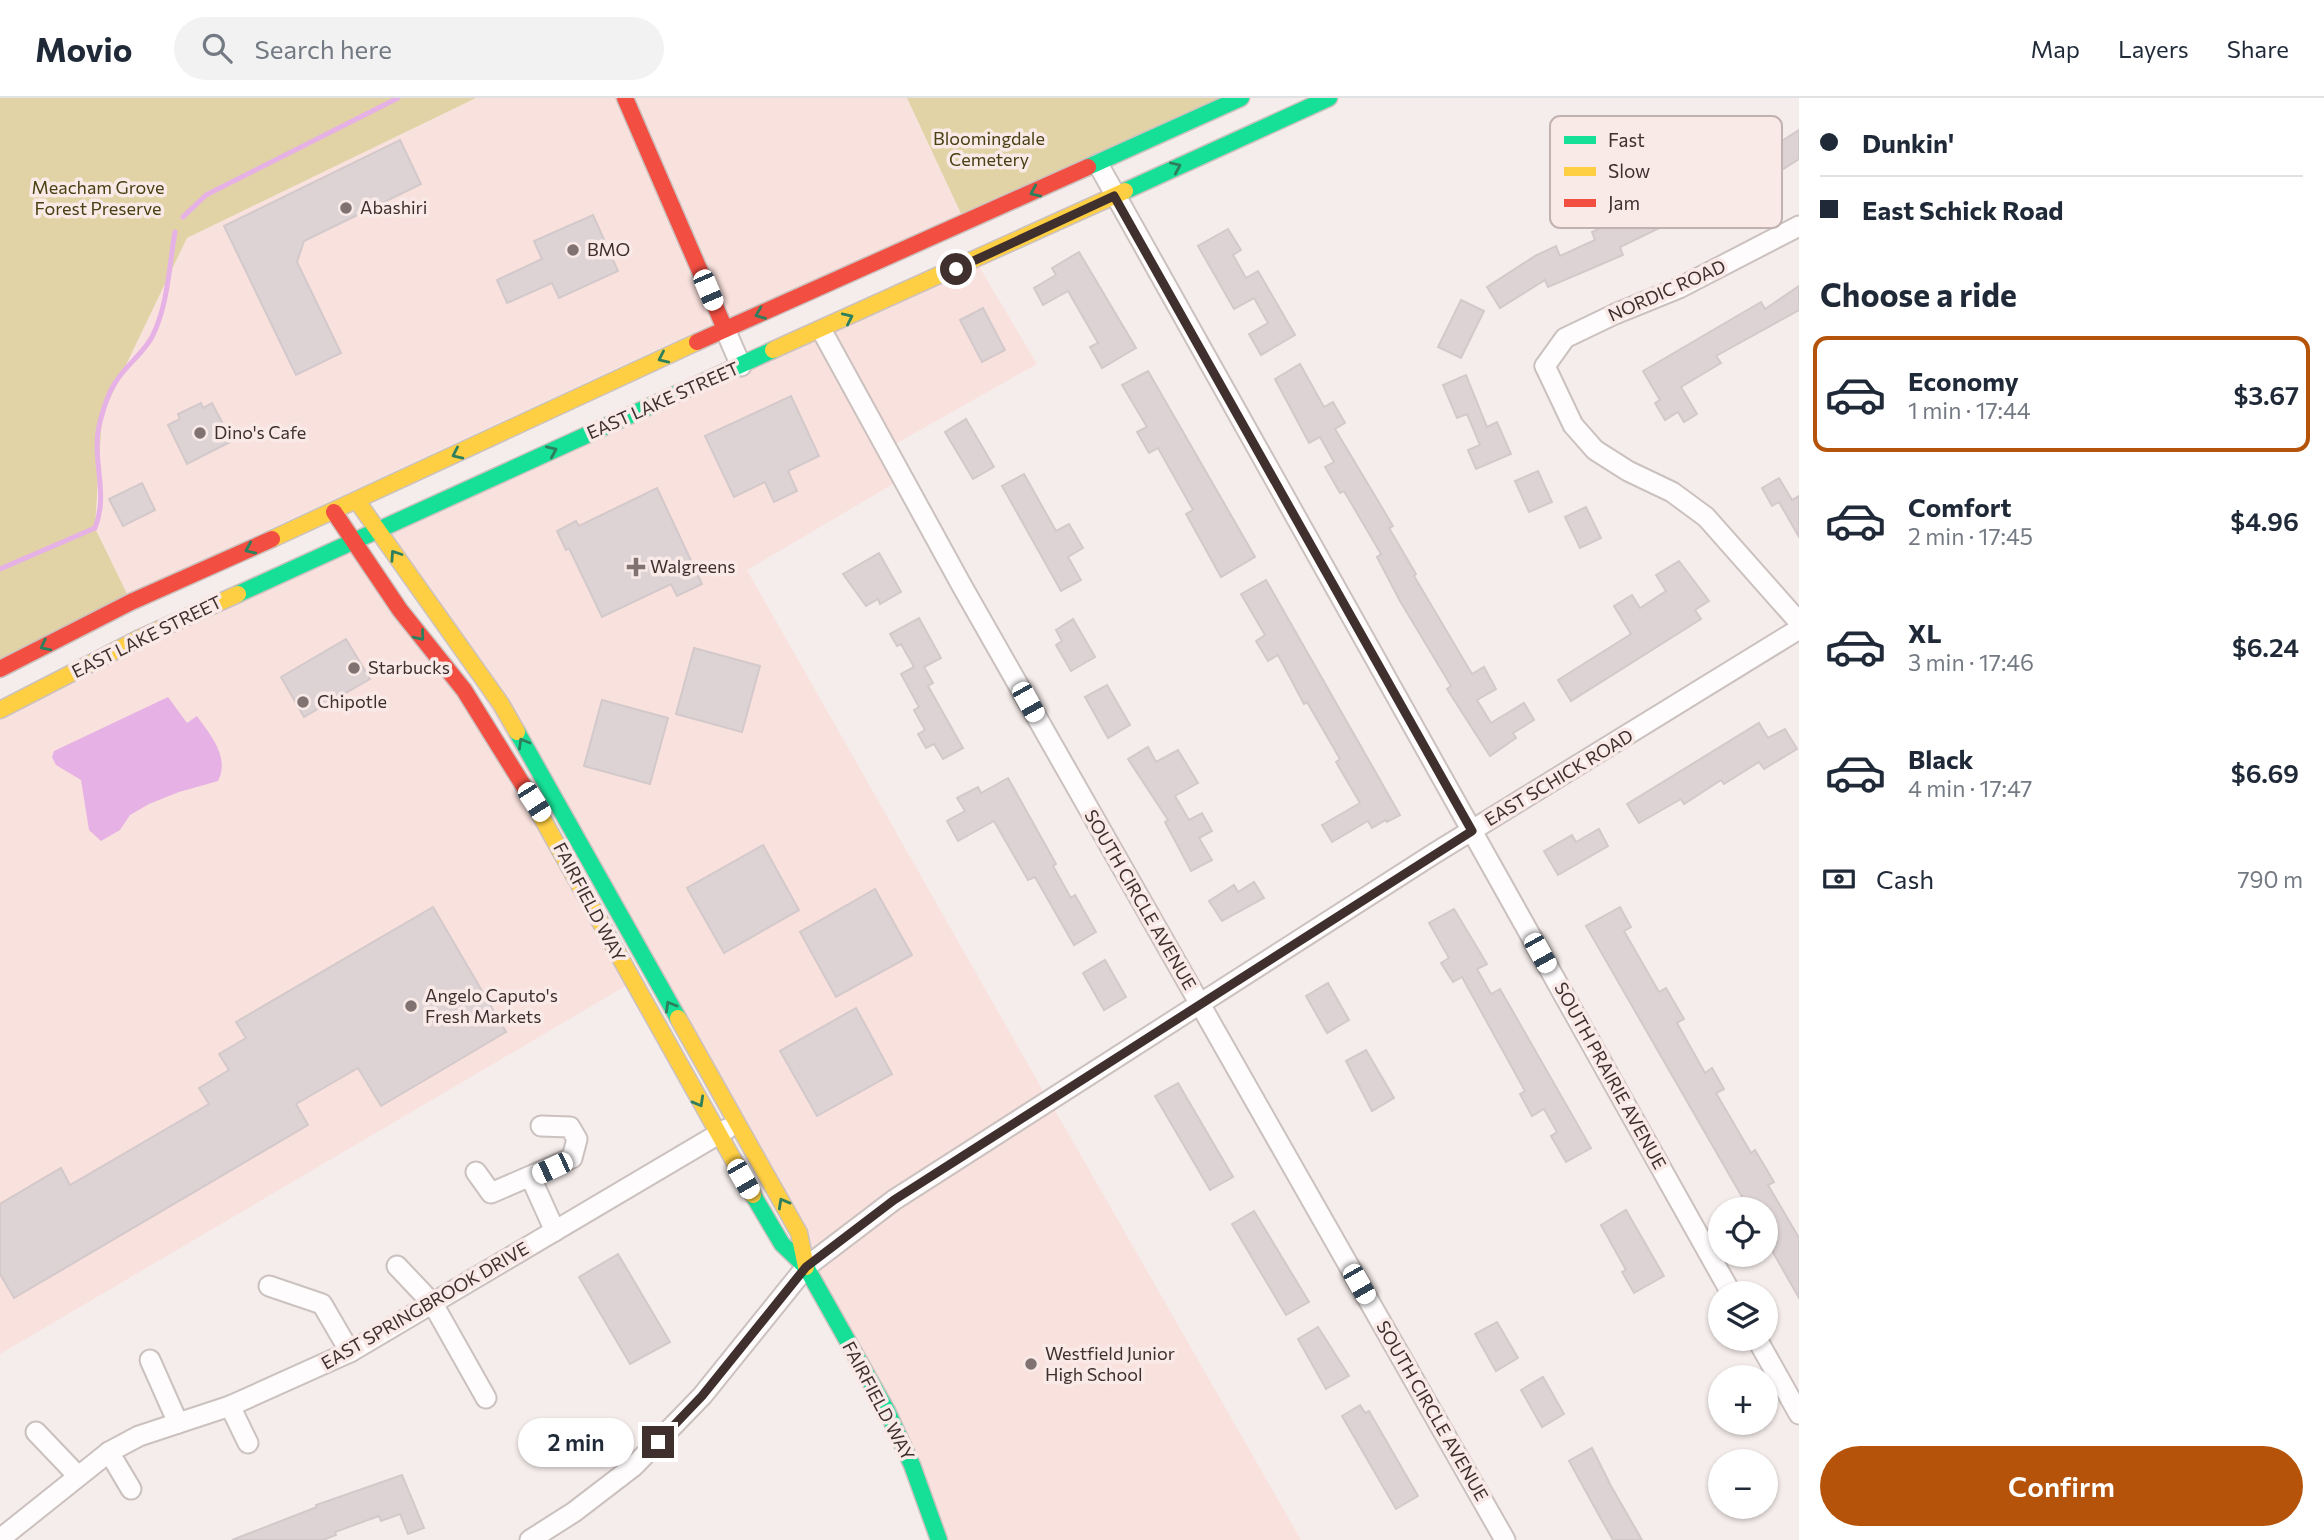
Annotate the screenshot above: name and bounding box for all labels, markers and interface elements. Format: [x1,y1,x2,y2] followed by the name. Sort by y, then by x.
[174,17,664,80] search box
[35,28,132,69] text: Movio
[198,29,236,67] icon: search
[254,33,392,64] text: Search here
[2031,34,2080,63] text: Map
[2118,34,2189,63] text: Layers
[2227,34,2289,63] text: Share
[1550,116,1782,228] legend
[933,127,1045,170] park label: Bloomingdale Cemetery
[1862,127,1954,158] text: Dunkin'
[1608,128,1645,151] text: Fast
[1608,159,1650,182] text: Slow
[1169,162,1181,176] one-way arrow
[32,176,164,219] park label: Meacham Grove Forest Preserve
[1030,184,1043,198] one-way arrow
[1608,191,1640,214] text: Jam
[1862,194,2064,225] text: East Schick Road
[360,196,427,218] place label: Abashiri
[338,200,354,216] marker: Abashiri
[587,238,630,260] place label: BMO
[565,242,581,258] marker: BMO
[940,253,972,285] route start
[1605,254,1729,326] street label: NORDIC ROAD
[691,267,726,313] car
[1820,274,2017,314] text: Choose a ride
[755,306,768,320] one-way arrow
[841,313,853,327] one-way arrow
[658,349,670,363] one-way arrow
[583,357,742,444] street label: EAST LAKE STREET
[1824,363,1887,426] icon: car
[1908,365,2019,396] text: Economy
[2233,379,2299,410] text: $3.67
[1908,396,2031,424] text: 1 min · 17:44
[214,421,306,443] place label: Dino's Cafe
[192,425,208,441] marker: Dino's Cafe
[545,445,557,459] one-way arrow
[452,446,464,460] one-way arrow
[1824,489,1887,552] icon: car
[1908,491,2011,522] text: Comfort
[2230,505,2299,536] text: $4.96
[1908,522,2033,550] text: 2 min · 17:45
[245,541,258,555] one-way arrow
[390,550,403,563] one-way arrow
[650,555,736,577] place label: Walgreens
[628,559,644,575] marker: Walgreens
[68,590,225,682] street label: EAST LAKE STREET
[1824,615,1887,678] icon: car
[1908,617,1942,648] text: XL
[412,627,424,640] one-way arrow
[2232,631,2299,662] text: $6.24
[39,637,52,651] one-way arrow
[1908,648,2034,676] text: 3 min · 17:46
[368,656,450,678] place label: Starbucks
[346,660,362,676] marker: Starbucks
[1009,679,1048,725] car
[317,690,387,712] place label: Chipotle
[295,694,311,710] marker: Chipotle
[1480,724,1637,830] street label: EAST SCHICK ROAD
[519,738,532,751] one-way arrow
[1824,741,1887,804] icon: car
[1908,743,1974,774] text: Black
[2231,757,2299,788] text: $6.69
[1908,774,2033,802] text: 4 min · 17:47
[514,779,555,825] car
[1080,806,1201,993] street label: SOUTH CIRCLE AVENUE
[549,838,631,965] street label: FAIRFIELD WAY
[1820,860,1858,898] icon: cash
[1876,863,1934,894] text: Cash
[2237,865,2303,893] text: 790 m
[1521,930,1560,976] car
[1550,978,1672,1173] street label: SOUTH PRAIRIE AVENUE
[425,984,558,1027] place label: Angelo Caputo's Fresh Markets
[403,998,419,1014] marker: Angelo Caputo's Fresh Markets
[665,1000,678,1013] one-way arrow
[691,1095,704,1107] one-way arrow
[529,1150,576,1186] car
[724,1156,763,1202] car
[1708,1197,1778,1519] map controls
[1708,1197,1778,1267] button: locate
[778,1198,791,1211] one-way arrow
[317,1237,532,1374] street label: EAST SPRINGBROOK DRIVE
[1340,1261,1379,1307] car
[1708,1281,1778,1351] button: layers
[1372,1317,1493,1504] street label: SOUTH CIRCLE AVENUE
[838,1337,920,1464] street label: FAIRFIELD WAY
[1045,1342,1175,1385] place label: Westfield Junior High School
[1023,1356,1039,1372] marker: Westfield Junior High School
[1708,1365,1778,1435] button: +
[518,1418,634,1466] callout: 2 min
[642,1426,674,1458] route end
[548,1428,604,1456] text: 2 min
[1820,1446,2303,1526] button: Confirm
[1708,1449,1778,1519] button: −

